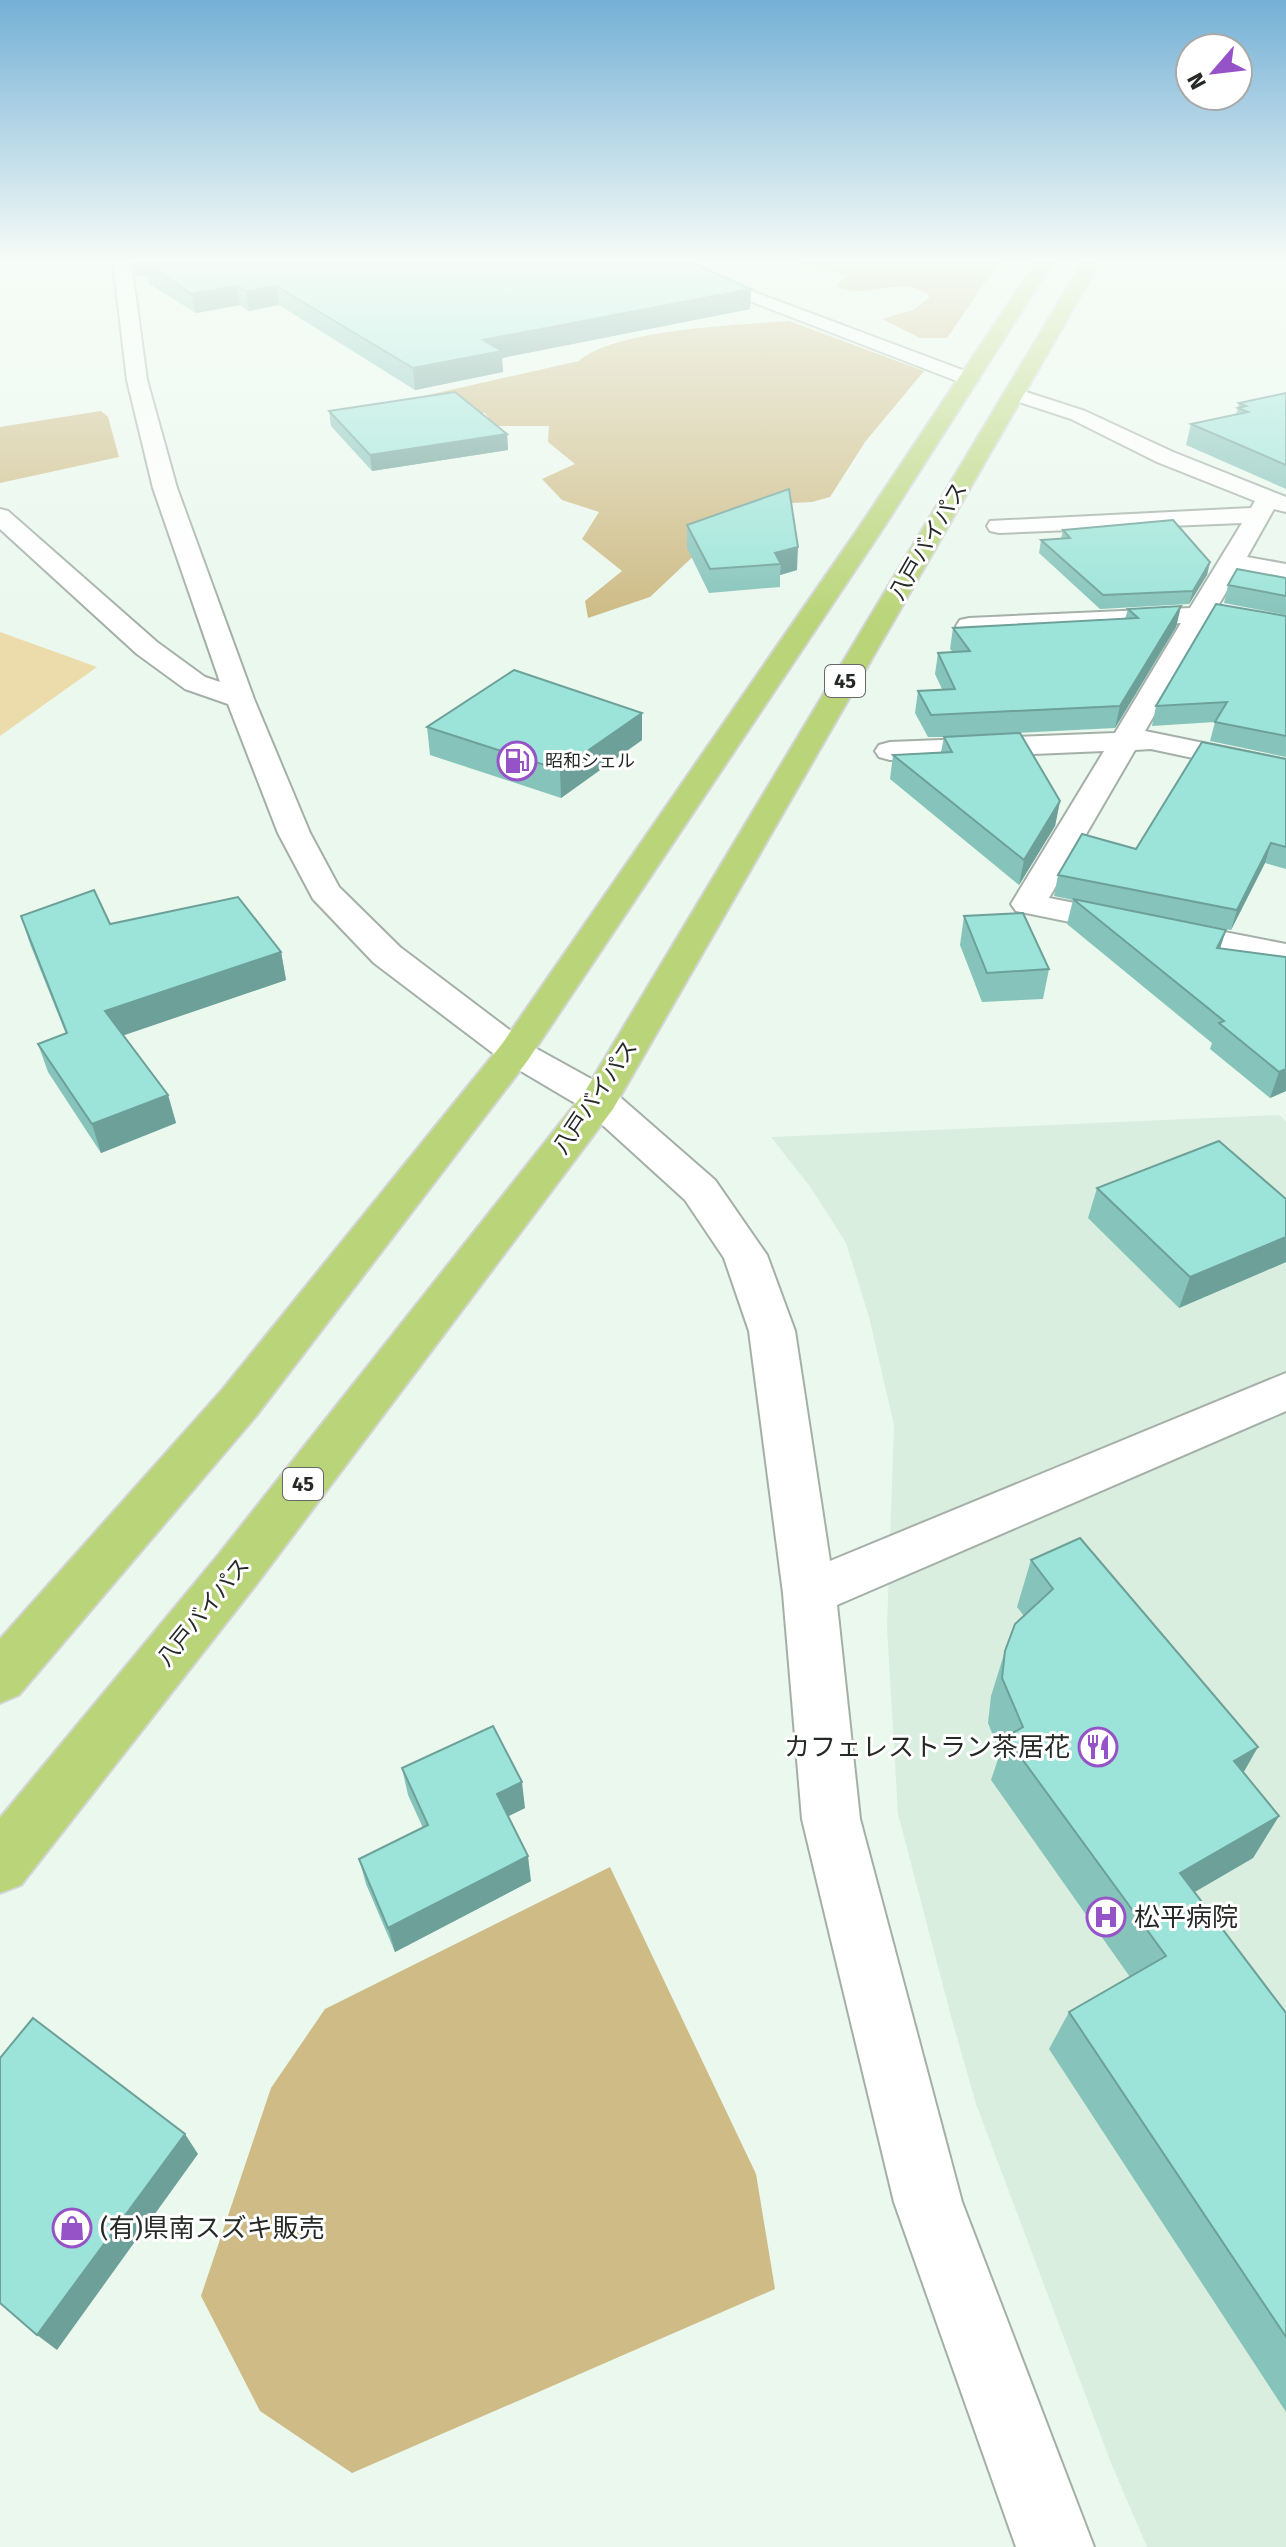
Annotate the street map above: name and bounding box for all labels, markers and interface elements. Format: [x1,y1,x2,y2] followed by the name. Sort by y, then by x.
[1174,32,1254,112] north arrow
[1181,68,1212,94] text: N
[883,477,973,605] street label: 八戸バイパス
[825,665,865,697] road number: 45
[496,740,538,782] fuel station icon: 昭和シェル
[545,750,635,772] place label: 昭和シェル
[547,1035,643,1159] street label: 八戸バイパス
[283,1468,323,1500] road number: 45
[151,1552,255,1672] street label: 八戸バイパス
[1077,1726,1119,1768] restaurant icon: カフェレストラン茶居花
[784,1732,1070,1763] place label: カフェレストラン茶居花
[1085,1896,1127,1938] hospital icon: 松平病院
[1134,1902,1238,1933] place label: 松平病院
[51,2207,93,2249] shop icon: (有)県南スズキ販売
[100,2213,325,2244] place label: (有)県南スズキ販売

